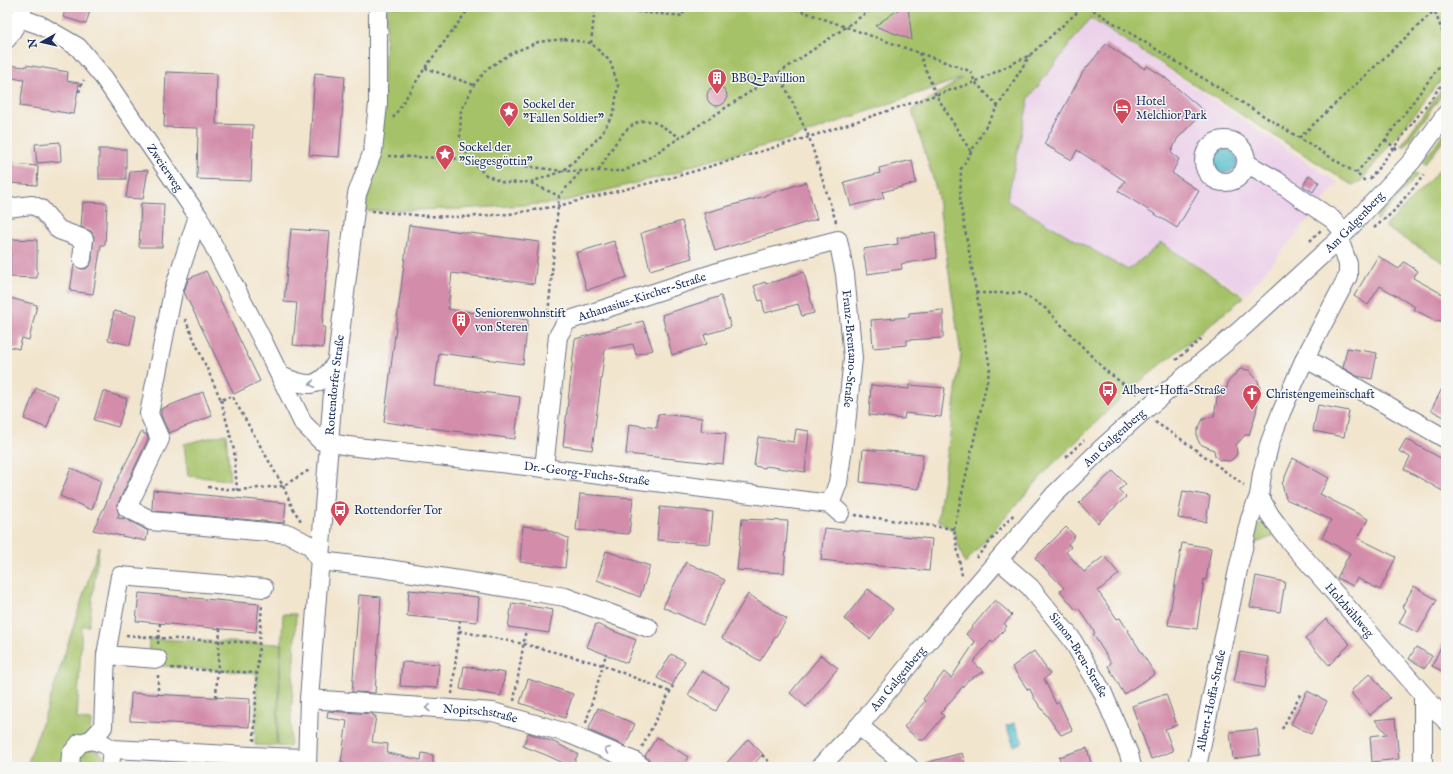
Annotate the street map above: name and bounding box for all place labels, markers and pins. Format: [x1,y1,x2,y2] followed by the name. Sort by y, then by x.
[706,67,728,95] building icon: BBQ-Pavillion
[731,71,806,86] place label: BBQ-Pavillion
[1136,94,1207,123] place label: Hotel Melchior Park
[523,97,604,126] place label: Sockel der "Fallen Soldier"
[1111,97,1133,125] hotel icon: Hotel Melchior Park
[498,100,520,128] place icon: Sockel der "Fallen Soldier"
[459,140,533,169] place label: Sockel der "Siegesgöttin"
[434,143,456,171] place icon: Sockel der "Siegesgöttin"
[475,306,566,335] place label: Seniorenwohnstift von Steren
[450,309,472,337] building icon: Seniorenwohnstift von Steren
[1097,379,1119,407] bus stop icon: Albert-Hoffa-Straße
[1121,383,1226,398] place label: Albert-Hoffa-Straße
[1241,383,1263,411] church icon: Christengemeinschaft
[1266,387,1375,402] place label: Christengemeinschaft
[329,499,351,527] bus stop icon: Rottendorfer Tor
[354,503,443,518] place label: Rottendorfer Tor

